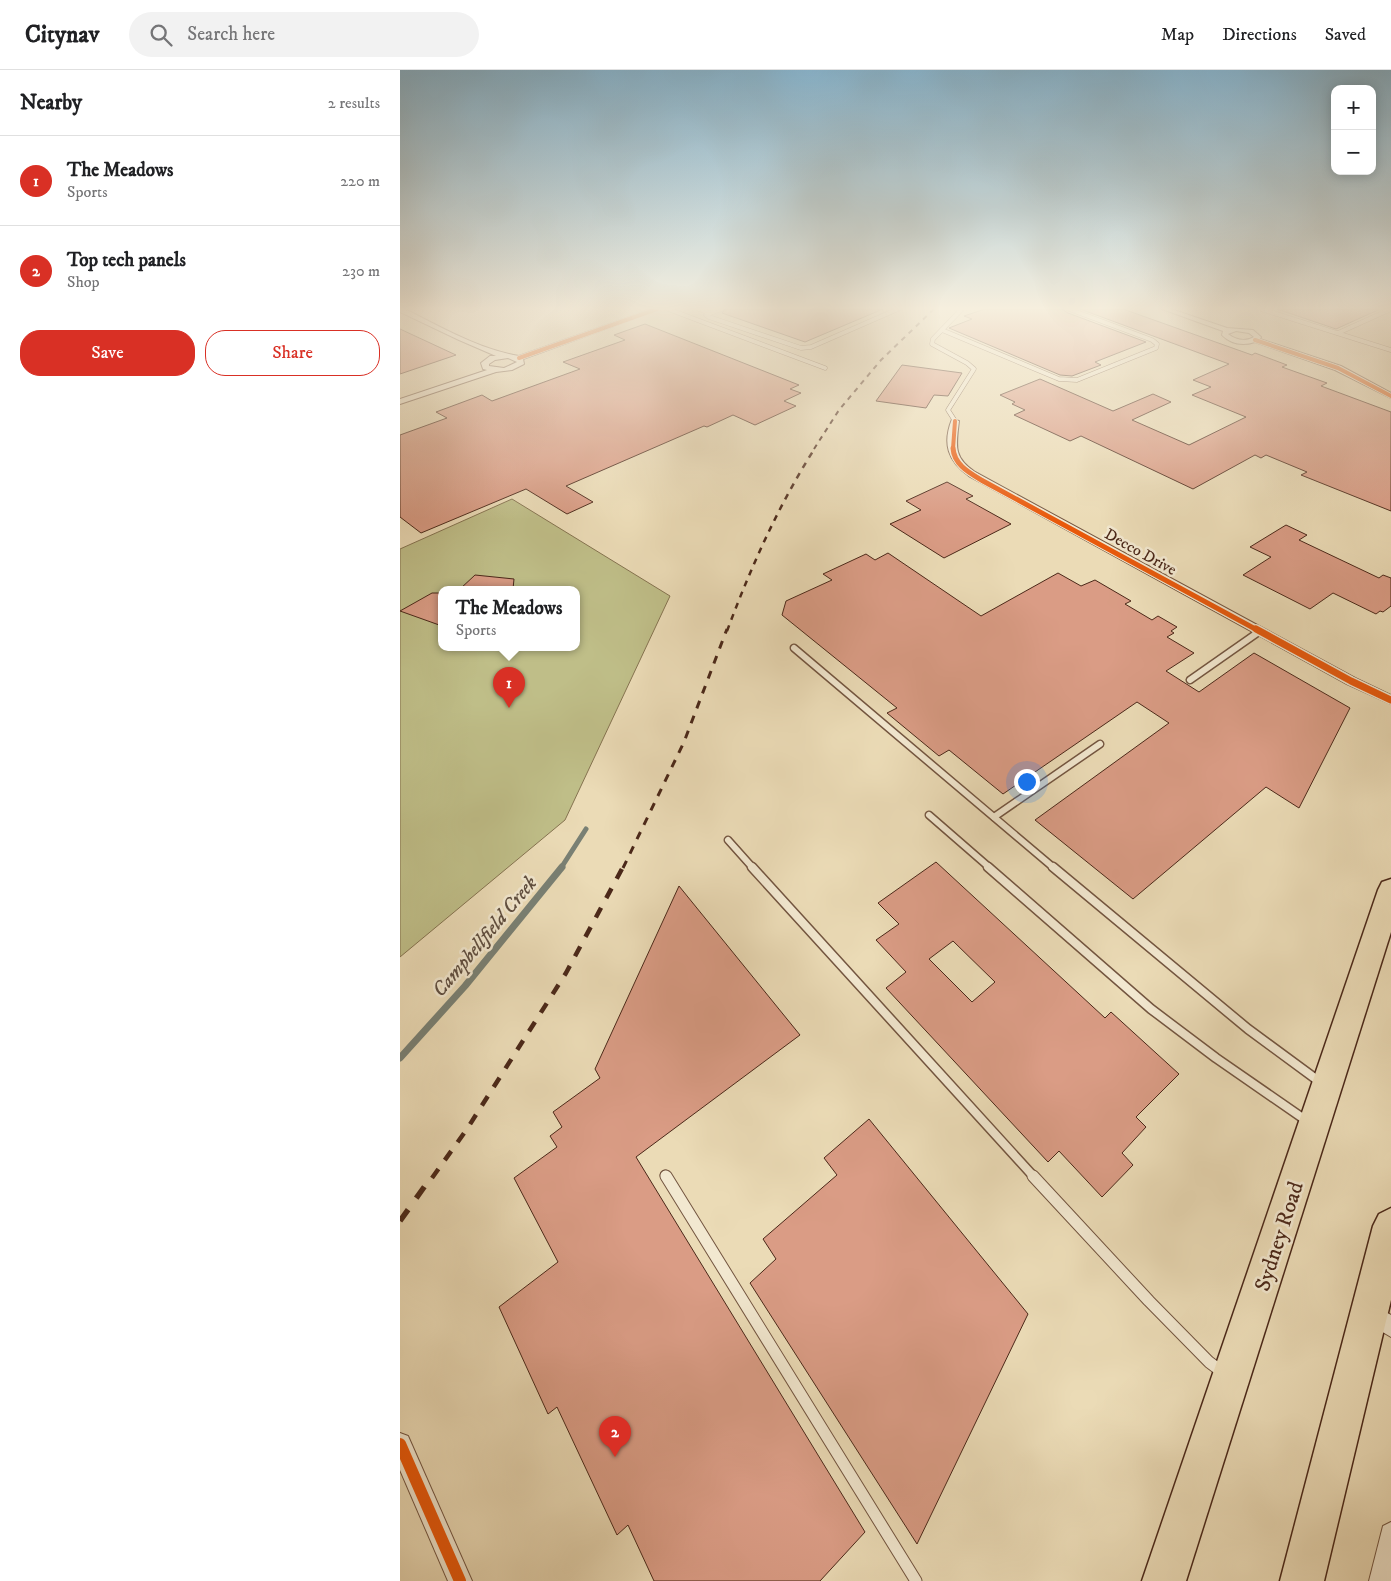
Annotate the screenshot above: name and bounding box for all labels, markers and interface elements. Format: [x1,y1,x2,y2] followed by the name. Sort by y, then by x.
[129,12,479,57] search box
[25,20,99,50] text: Citynav
[147,21,175,49] icon: search
[187,23,275,46] text: Search here
[1161,24,1194,46] text: Map
[1222,24,1297,46] text: Directions
[1325,24,1366,46] text: Saved
[1331,85,1376,175] map controls
[1331,85,1376,130] button: +
[20,90,82,116] text: Nearby
[328,93,380,113] text: 2 results
[1331,130,1376,175] button: −
[67,159,173,182] text: The Meadows
[33,171,39,191] text: 1
[340,171,380,191] text: 220 m
[67,182,108,202] text: Sports
[67,249,186,272] text: Top tech panels
[32,261,40,281] text: 2
[342,261,380,281] text: 230 m
[67,272,100,292] text: Shop
[20,330,195,376] button: Save
[205,330,380,376] button: Share
[1101,524,1180,580] street label: Decco Drive
[438,586,580,651] popup
[456,597,562,620] text: The Meadows
[456,620,496,640] text: Sports
[493,667,525,708] pin: 1
[1014,769,1040,795] your location
[427,871,543,1003] water label: Campbellfield Creek
[1249,1178,1310,1295] street label: Sydney Road
[599,1416,631,1457] pin: 2

